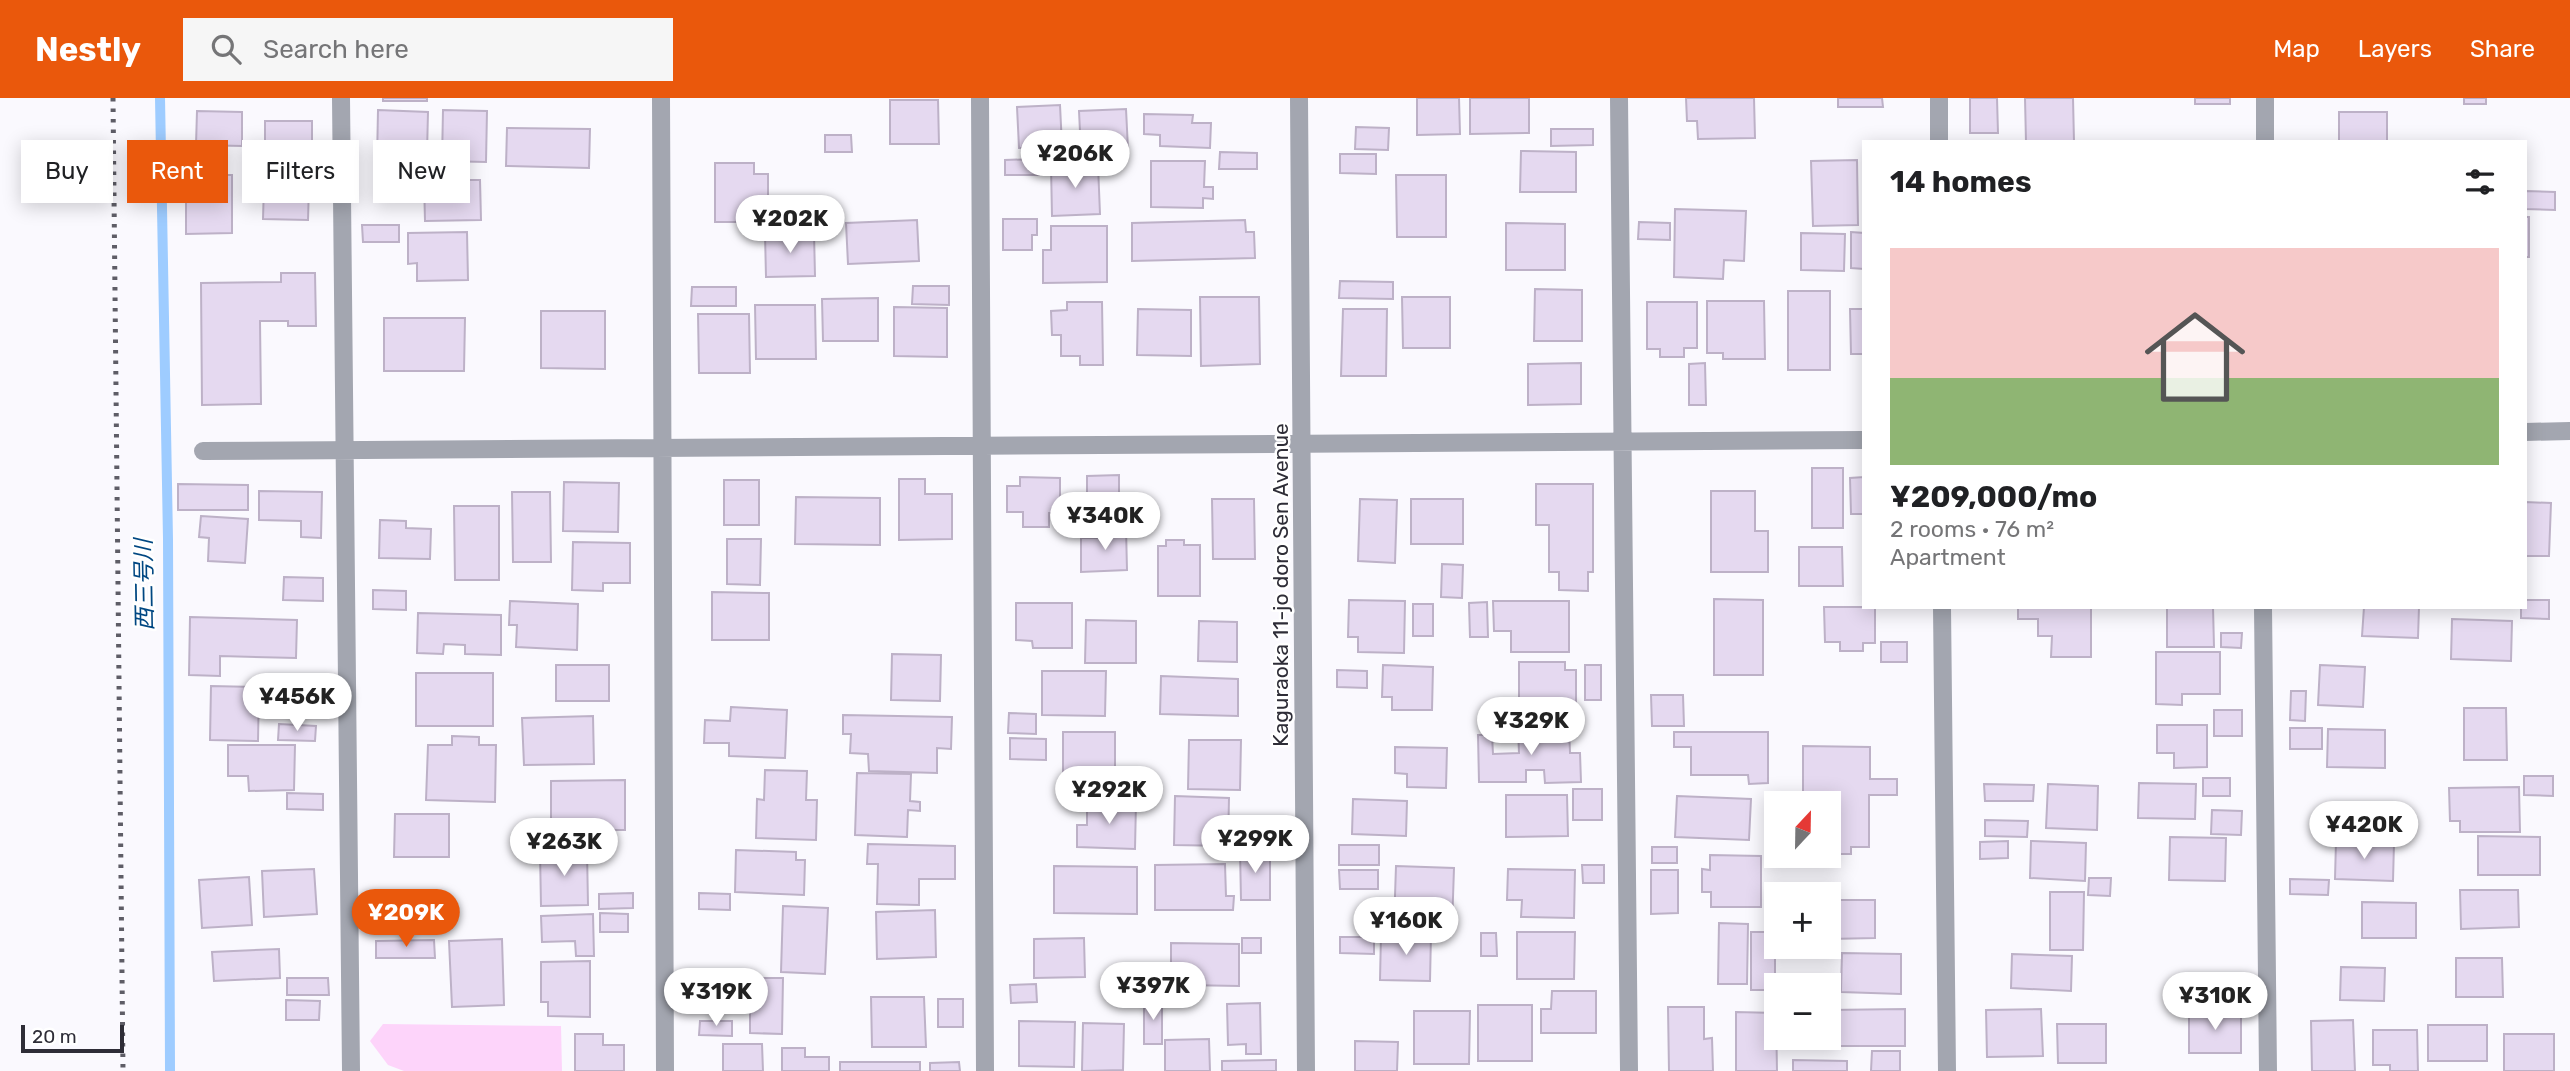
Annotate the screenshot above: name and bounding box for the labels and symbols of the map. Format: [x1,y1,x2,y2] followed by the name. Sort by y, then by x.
[1026,130,1124,190] pin: ¥206K
[741,195,839,255] pin: ¥202K
[1268,423,1293,747] street label: Kaguraoka 11-jo doro Sen Avenue
[1056,492,1154,552] pin: ¥340K
[129,536,159,631] water label: 西三号川
[248,674,346,733] pin: ¥456K
[1482,698,1580,757] pin: ¥329K
[1060,766,1158,826] pin: ¥292K
[1764,791,1841,868] north arrow
[2315,802,2413,861] pin: ¥420K
[1206,816,1304,875] pin: ¥299K
[515,818,613,878] pin: ¥263K
[357,890,455,949] pin: ¥209K
[1357,898,1455,957] pin: ¥160K
[1104,962,1202,1022] pin: ¥397K
[667,968,765,1028] pin: ¥319K
[2166,972,2264,1032] pin: ¥310K
[21,1022,124,1054] scale bar

